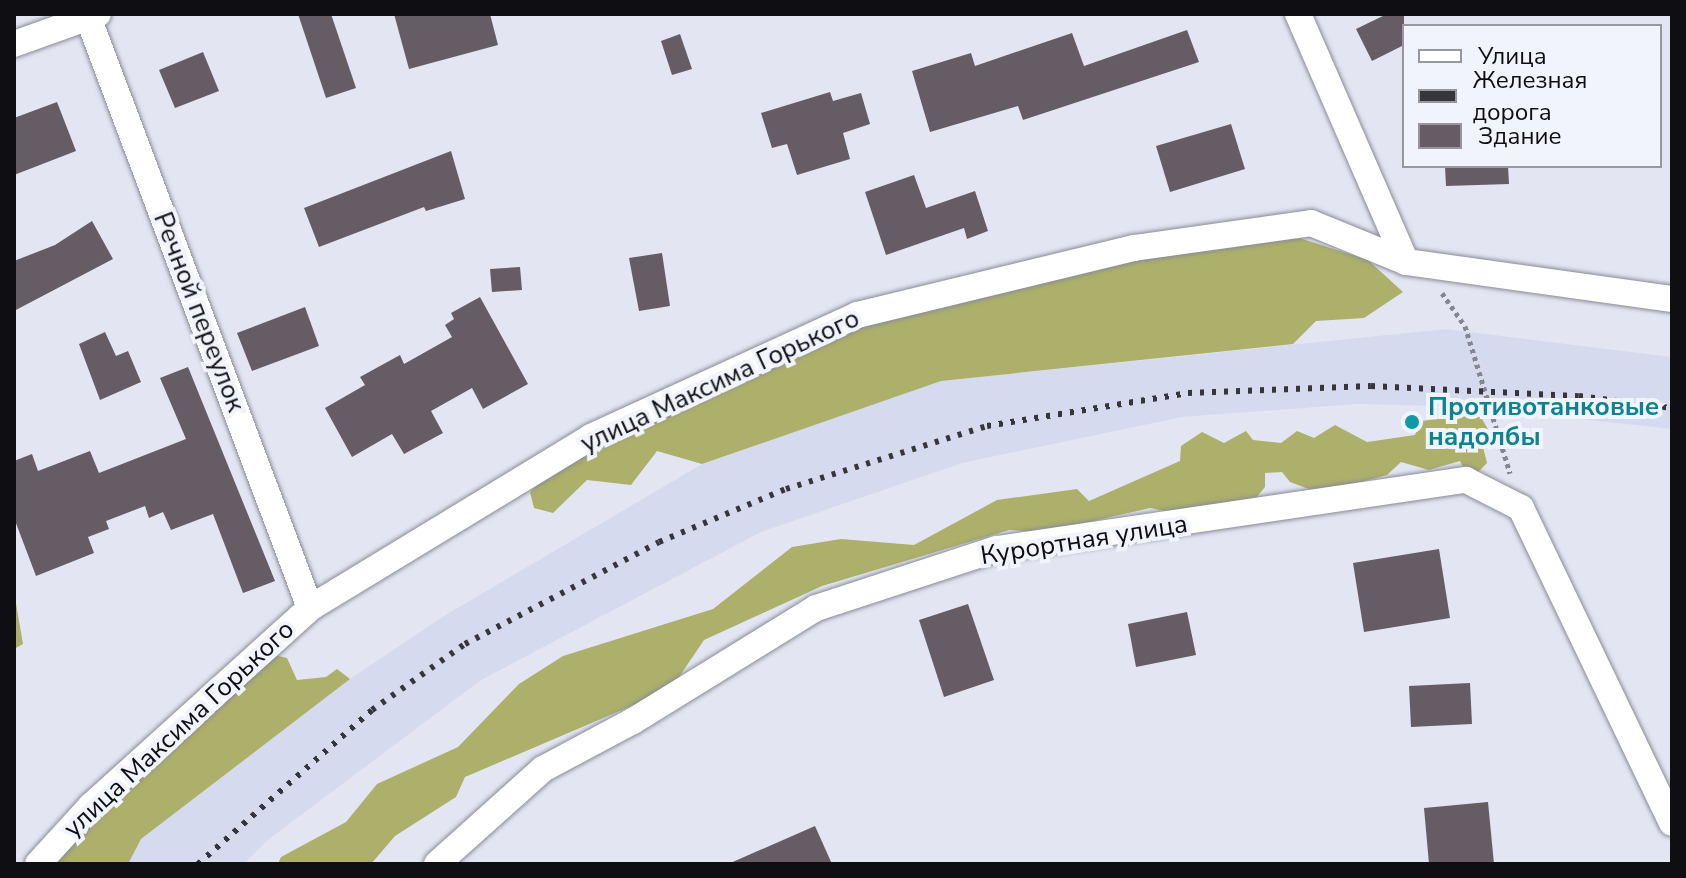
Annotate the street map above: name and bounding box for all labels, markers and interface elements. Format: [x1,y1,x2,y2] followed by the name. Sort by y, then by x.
[1402,24,1662,168] legend
[1478,40,1547,72] text: Улица
[1473,64,1587,128] text: Железная дорога
[1478,120,1562,152] text: Здание
[147,208,251,416] street label: Речной переулок
[576,303,864,459] street label: улица Максима Горького
[1428,391,1659,452] place label: Противотанковые надолбы
[1403,413,1421,431] marker: Противотанковые надолбы
[978,508,1190,572] street label: Курортная улица
[57,614,301,844] street label: улица Максима Горького

